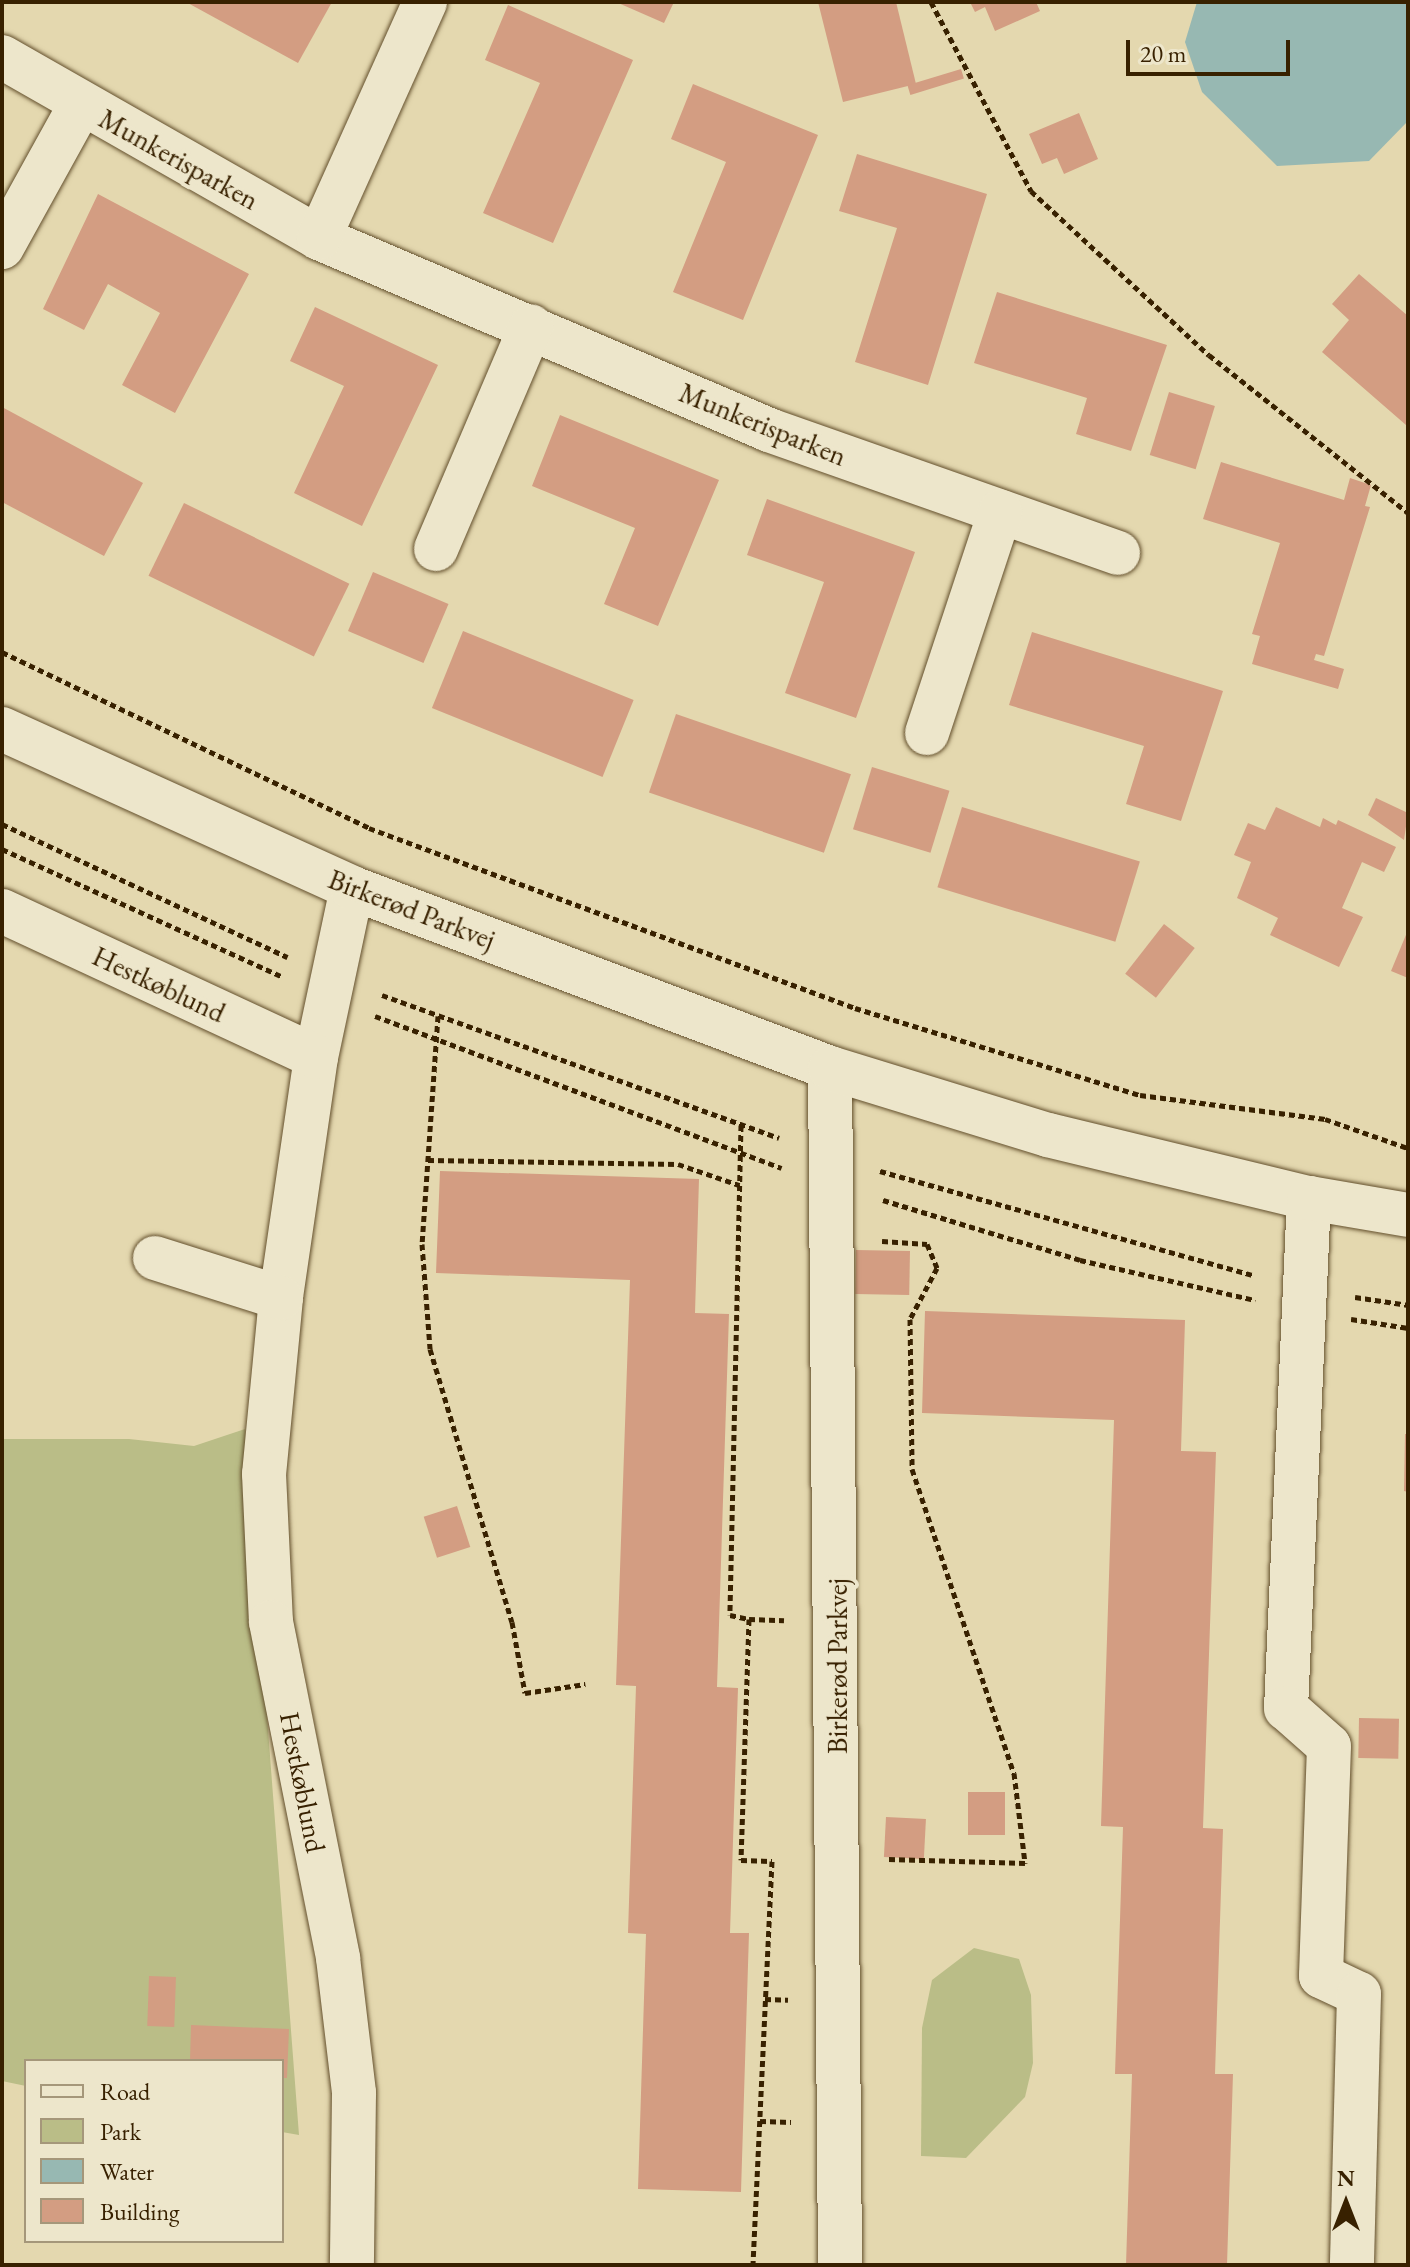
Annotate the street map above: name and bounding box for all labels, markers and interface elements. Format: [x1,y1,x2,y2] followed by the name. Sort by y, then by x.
[1130,24,1294,74] scale bar
[1140,38,1187,69] text: 20 m
[93,101,265,217] street label: Munkerisparken
[674,375,852,473] street label: Munkerisparken
[324,862,500,956] street label: Birkerød Parkvej
[87,939,231,1029] street label: Hestkøblund
[820,1578,854,1754] street label: Birkerød Parkvej
[273,1709,333,1855] street label: Hestkøblund
[24,2059,284,2243] legend
[100,2076,150,2107] text: Road
[100,2116,141,2147] text: Park
[100,2156,154,2187] text: Water
[1306,2163,1386,2243] north arrow
[1337,2164,1355,2193] text: N
[100,2196,180,2227] text: Building

